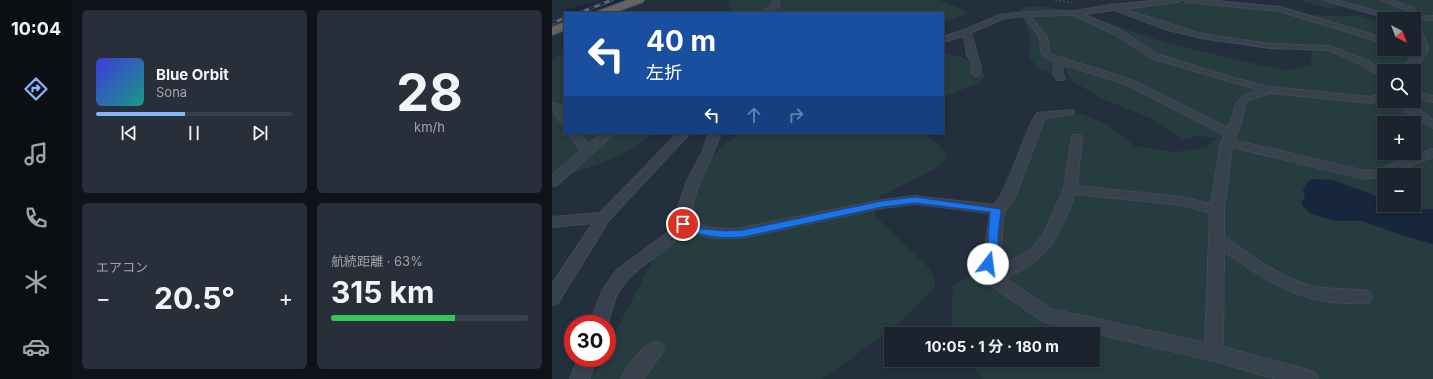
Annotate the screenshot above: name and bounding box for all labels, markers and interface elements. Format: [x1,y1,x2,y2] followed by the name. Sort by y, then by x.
[1377,12,1421,56] north arrow
[1377,12,1421,212] map controls
[11,18,61,39] text: 10:04
[646,24,716,58] text: 40 m
[580,28,632,80] icon: left
[396,61,463,124] text: 28
[646,62,682,83] text: 左折
[1377,64,1421,108] button: search
[156,65,229,84] text: Blue Orbit
[22,75,50,103] icon: directions
[156,84,187,100] text: Sona
[701,104,723,126] icon: left
[743,104,765,126] icon: ahead
[785,104,807,126] icon: right
[1377,116,1421,160] button: +
[414,119,445,135] text: km/h
[118,122,140,144] icon: previous
[183,122,205,144] icon: pause
[249,122,271,144] icon: next
[22,140,50,168] icon: music
[1377,168,1421,212] button: −
[22,204,50,232] icon: phone
[666,207,700,241] pin
[672,213,694,235] icon: arrive
[967,243,1009,285] position arrow
[331,253,423,269] text: 航続距離 · 63%
[96,259,148,275] text: エアコン
[22,268,50,296] icon: climate
[331,274,434,310] text: 315 km
[154,280,235,316] text: 20.5°
[96,285,111,311] text: −
[278,285,293,311] text: +
[564,315,616,367] speed limit sign: 30
[22,333,50,361] icon: car
[925,337,1059,356] text: 10:05 · 1 分 · 180 m

